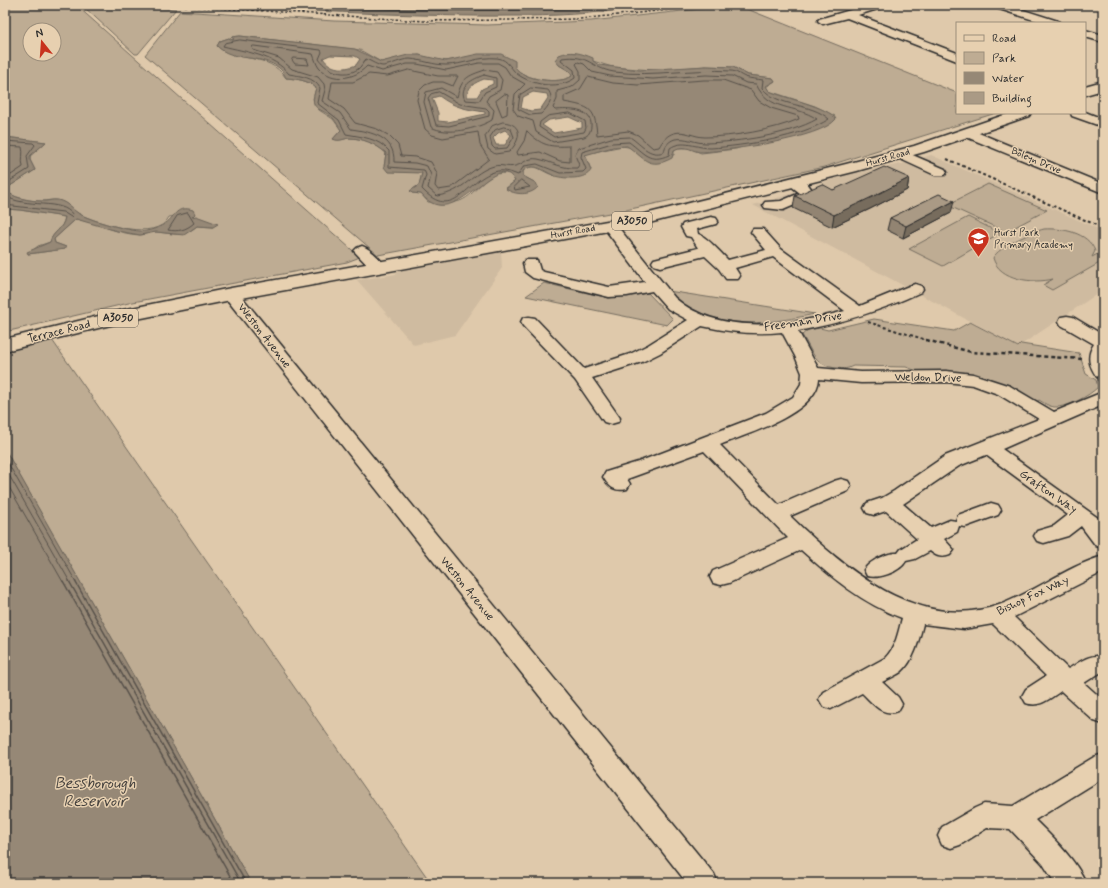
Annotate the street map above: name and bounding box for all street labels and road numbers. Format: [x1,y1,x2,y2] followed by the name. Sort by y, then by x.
[1009,145,1063,178] street label: Boleyn Drive
[865,146,911,170] street label: Hurst Road
[612,212,652,230] road number: A3050
[550,222,596,242] street label: Hurst Road
[234,300,294,372] street label: Weston Avenue
[763,308,843,336] street label: Freeman Drive
[98,309,138,327] road number: A3050
[26,316,92,348] street label: Terrace Road
[894,369,962,387] street label: Weldon Drive
[1016,466,1080,518] street label: Grafton Way
[436,554,498,624] street label: Weston Avenue
[994,572,1072,620] street label: Bishop Fox Way

